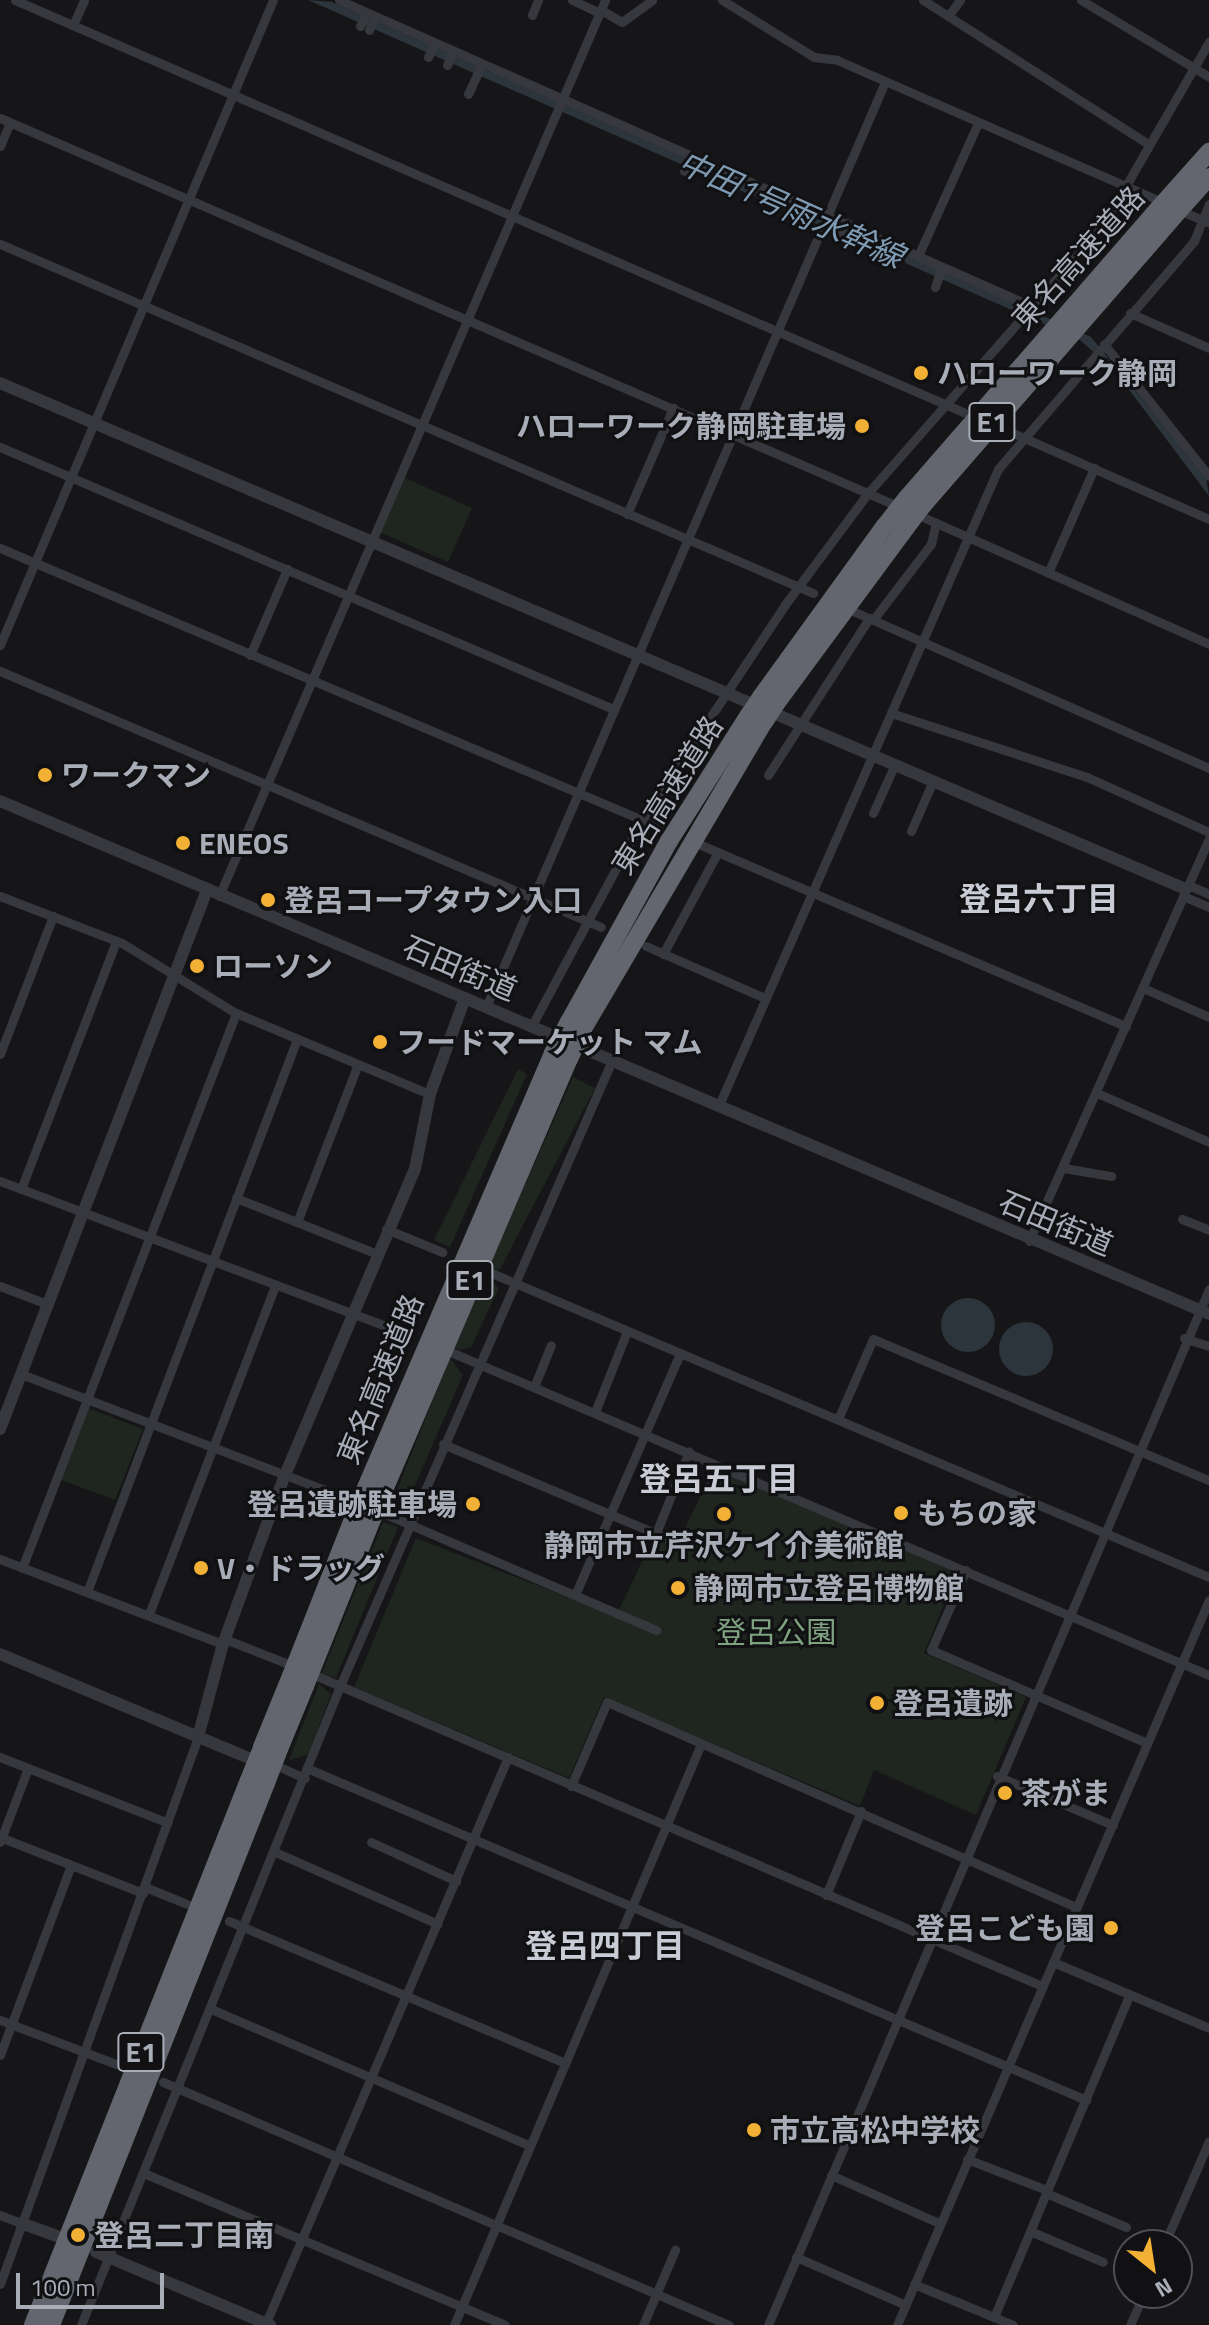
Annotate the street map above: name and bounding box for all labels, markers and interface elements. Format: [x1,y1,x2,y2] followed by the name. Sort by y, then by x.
[673,142,909,276] water label: 中田1号雨水幹線
[1004,179,1152,337] street label: 東名高速道路
[937,355,1177,391] place label: ハローワーク静岡
[912,364,930,382] marker: ハローワーク静岡
[968,398,1016,446] road number: E1
[516,408,846,444] place label: ハローワーク静岡駐車場
[853,417,871,435] marker: ハローワーク静岡駐車場
[604,709,730,881] street label: 東名高速道路
[61,757,211,793] place label: ワークマン
[36,766,54,784] marker: ワークマン
[199,825,289,861] place label: ENEOS
[174,834,192,852] marker: ENEOS
[959,879,1119,917] district label: 登呂六丁目
[284,882,584,918] place label: 登呂コープタウン入口
[259,891,277,909] marker: 登呂コープタウン入口
[398,928,522,1008] street label: 石田街道
[213,948,333,984] place label: ローソン
[188,957,206,975] marker: ローソン
[396,1024,703,1060] place label: フードマーケット マム
[371,1033,389,1051] marker: フードマーケット マム
[994,1183,1118,1263] street label: 石田街道
[446,1256,494,1304] road number: E1
[330,1289,430,1469] street label: 東名高速道路
[639,1459,799,1497] district label: 登呂五丁目
[247,1486,457,1522] place label: 登呂遺跡駐車場
[464,1495,482,1513] marker: 登呂遺跡駐車場
[917,1495,1037,1531] place label: もちの家
[892,1504,910,1522] marker: もちの家
[715,1505,733,1523] marker: 静岡市立芹沢ケイ介美術館
[544,1527,904,1563] place label: 静岡市立芹沢ケイ介美術館
[217,1550,385,1586] place label: V・ドラッグ
[192,1559,210,1577] marker: V・ドラッグ
[694,1570,964,1606] place label: 静岡市立登呂博物館
[669,1579,687,1597] marker: 静岡市立登呂博物館
[716,1614,836,1650] park label: 登呂公園
[893,1685,1013,1721] place label: 登呂遺跡
[868,1694,886,1712] marker: 登呂遺跡
[1021,1775,1111,1811] place label: 茶がま
[996,1784,1014,1802] marker: 茶がま
[915,1910,1095,1946] place label: 登呂こども園
[1102,1919,1120,1937] marker: 登呂こども園
[525,1926,685,1964] district label: 登呂四丁目
[117,2028,165,2076] road number: E1
[770,2112,980,2148] place label: 市立高松中学校
[745,2121,763,2139] marker: 市立高松中学校
[94,2217,274,2253] place label: 登呂二丁目南
[69,2226,87,2244] marker: 登呂二丁目南
[1113,2229,1193,2309] north arrow
[20,2257,168,2307] scale bar
[30,2269,96,2305] text: 100 m
[1149,2270,1179,2307] text: N

